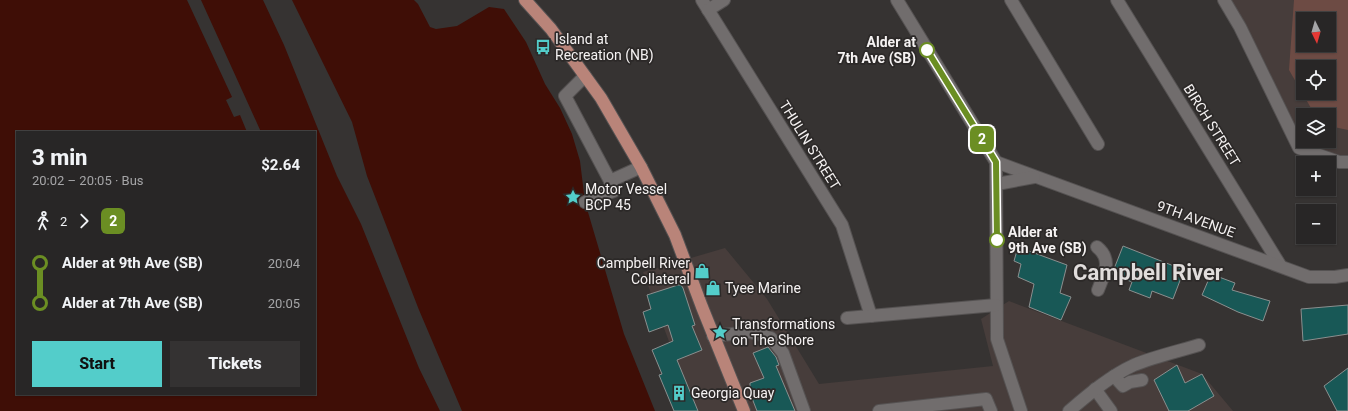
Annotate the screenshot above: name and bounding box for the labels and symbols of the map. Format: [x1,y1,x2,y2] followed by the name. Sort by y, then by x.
[1296,12,1336,52] north arrow
[555,31,654,64] place label: Island at Recreation (NB)
[837,34,916,67] place label: Alder at 7th Ave (SB)
[534,38,552,56] bus stop icon: Island at Recreation (NB)
[919,42,935,58] marker: Alder at 7th Ave (SB)
[1180,81,1244,169] street label: BIRCH STREET
[776,98,844,193] street label: THULIN STREET
[969,126,995,152] line badge: 2
[585,181,667,213] place label: Motor Vessel BCP 45
[564,188,582,206] place icon: Motor Vessel BCP 45
[1155,197,1237,241] street label: 9TH AVENUE
[1008,224,1087,257] place label: Alder at 9th Ave (SB)
[989,232,1005,248] marker: Alder at 9th Ave (SB)
[597,255,690,287] place label: Campbell River Collateral
[1073,260,1223,285] district label: Campbell River
[693,262,711,280] shop icon: Campbell River Collateral
[704,279,722,297] shop icon: Tyee Marine
[725,280,801,296] place label: Tyee Marine
[732,316,835,348] place label: Transformations on The Shore
[711,323,729,341] place icon: Transformations on The Shore
[670,384,688,402] building icon: Georgia Quay
[691,385,775,401] place label: Georgia Quay

